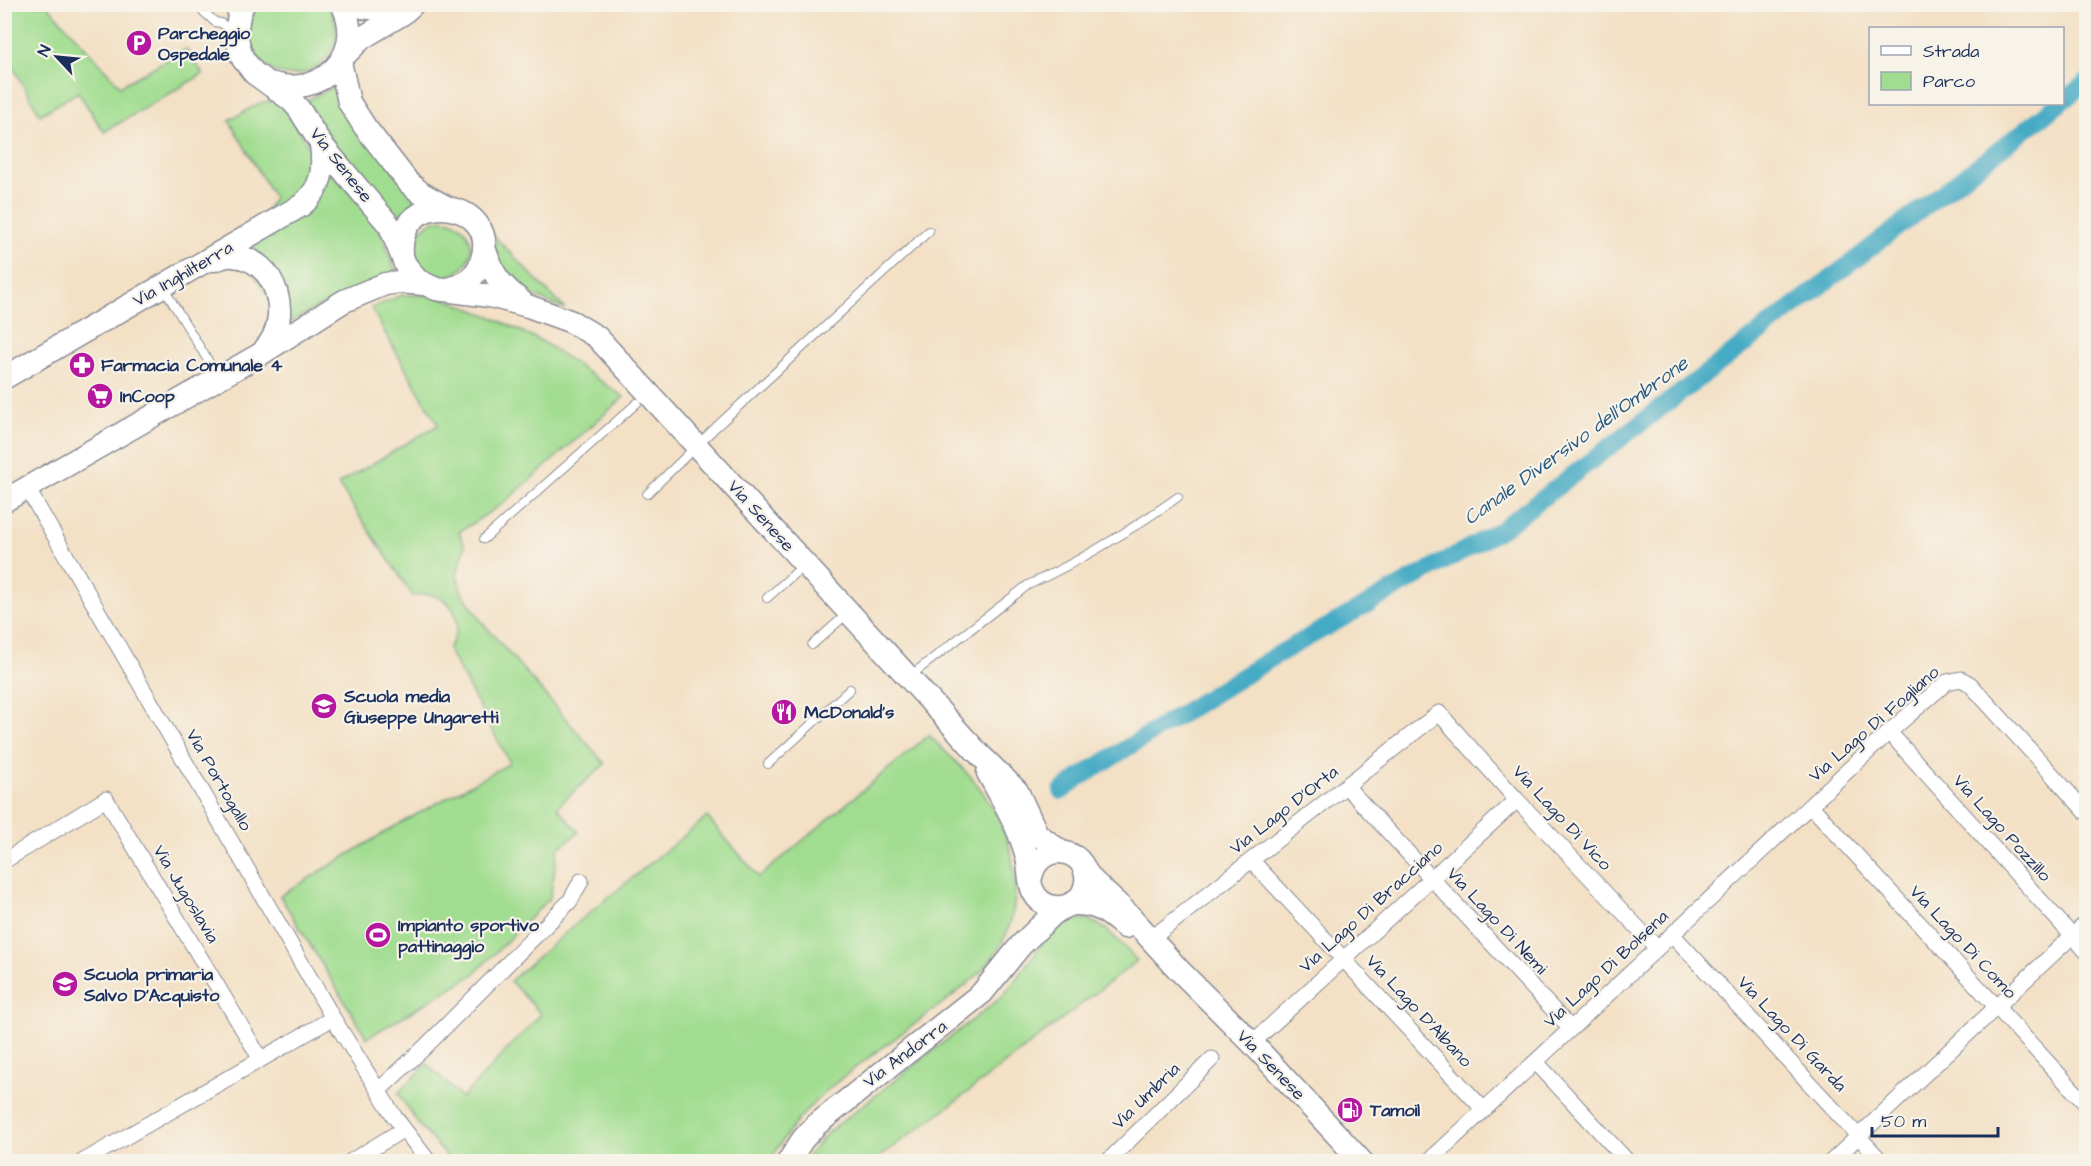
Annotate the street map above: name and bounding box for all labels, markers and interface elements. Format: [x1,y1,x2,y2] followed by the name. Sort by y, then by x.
[158,21,251,67] place label: Parcheggio Ospedale
[27,27,87,87] north arrow
[1869,27,2064,105] legend
[124,28,154,58] parking icon: Parcheggio Ospedale
[1923,39,1979,64] text: Strada
[32,42,57,60] text: N
[1923,69,1975,94] text: Parco
[304,122,378,208] street label: Via Senese
[128,235,238,314] street label: Via Inghilterra
[1458,349,1695,532] water label: Canale Diversivo dell'Ombrone
[67,350,97,380] pharmacy icon: Farmacia Comunale 4
[101,353,283,378] place label: Farmacia Comunale 4
[85,381,115,411] supermarket icon: InCoop
[120,384,175,409] place label: InCoop
[722,474,800,558] street label: Via Senese
[1803,660,1945,789] street label: Via Lago Di Fogliano
[343,684,499,731] place label: Scuola media Giuseppe Ungaretti
[309,691,339,721] school or university icon: Scuola media Giuseppe Ungaretti
[769,697,799,727] restaurant icon: McDonald's
[804,700,894,725] place label: McDonald's
[179,725,258,836] street label: Via Portogallo
[1224,760,1344,861] street label: Via Lago D'Orta
[1506,760,1617,877] street label: Via Lago Di Vico
[1946,769,2057,888] street label: Via Lago Pozzillo
[1294,836,1449,979] street label: Via Lago Di Bracciano
[146,840,225,948] street label: Via Jugoslavia
[1440,862,1553,981] street label: Via Lago Di Nemi
[1903,880,2022,1005] street label: Via Lago Di Como
[1538,904,1675,1034] street label: Via Lago Di Bolsena
[398,913,540,960] place label: Impianto sportivo pattinaggio
[363,920,393,950] sports icon: Impianto sportivo pattinaggio
[1359,949,1478,1074] street label: Via Lago D'Albano
[83,962,220,1008] place label: Scuola primaria Salvo D'Acquisto
[50,969,80,999] school or university icon: Scuola primaria Salvo D'Acquisto
[1731,971,1852,1098] street label: Via Lago Di Garda
[858,1014,952,1094] street label: Via Andorra
[1231,1024,1311,1106] street label: Via Senese
[1106,1057,1186,1135] street label: Via Umbria
[1335,1095,1365,1125] fuel station icon: Tamoil
[1369,1098,1420,1123] place label: Tamoil
[1872,1100,1998,1138] scale bar
[1881,1109,1926,1134] text: 50 m

